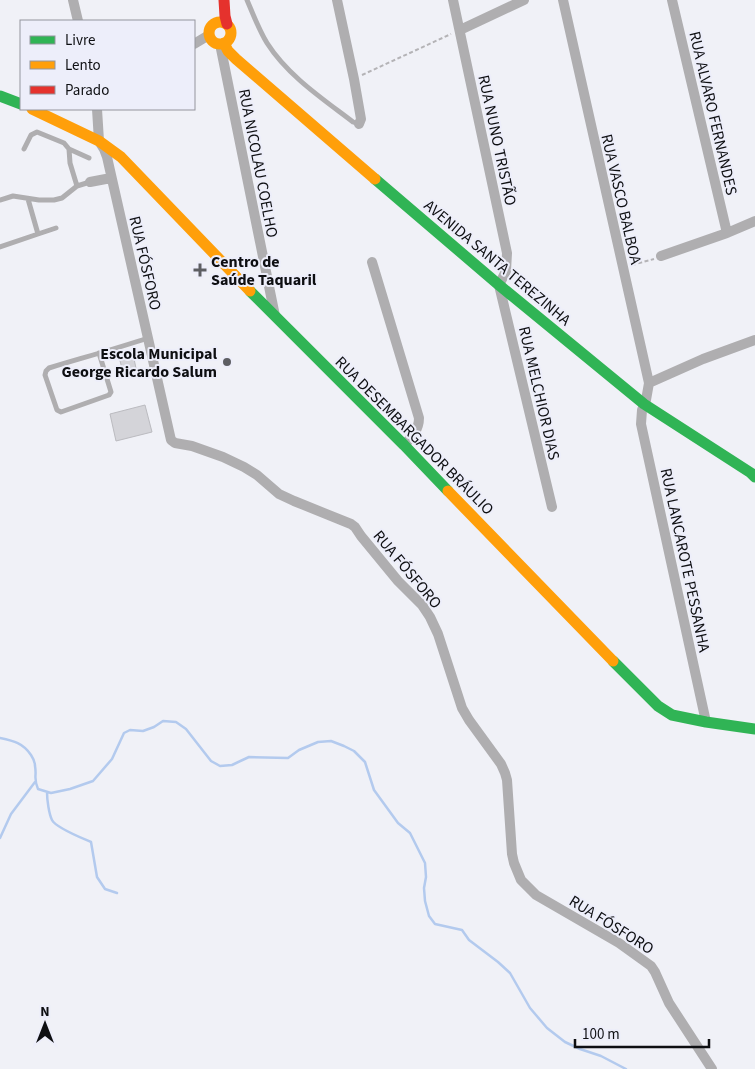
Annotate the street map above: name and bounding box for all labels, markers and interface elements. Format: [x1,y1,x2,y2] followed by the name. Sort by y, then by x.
[20,20,195,110] legend
[683,29,743,197] street label: RUA ALVARO FERNANDES
[65,30,95,51] text: Livre
[65,55,101,76] text: Lento
[472,73,522,208] street label: RUA NUNO TRISTÃO
[65,80,109,101] text: Parado
[233,87,283,240] street label: RUA NICOLAU COELHO
[595,132,647,267] street label: RUA VASCO BALBOA
[419,195,576,331] street label: AVENIDA SANTA TEREZINHA
[124,214,167,312] street label: RUA FÓSFORO
[211,251,317,291] place label: Centro de Saúde Taquaril
[193,263,207,277] marker: Centro de Saúde Taquaril
[513,324,565,462] street label: RUA MELCHIOR DIAS
[62,343,217,383] place label: Escola Municipal George Ricardo Salum
[330,351,499,520] street label: RUA DESEMBARGADOR BRÁULIO
[221,356,233,368] marker: Escola Municipal George Ricardo Salum
[655,466,715,655] street label: RUA LANCAROTE PESSANHA
[368,526,447,614] street label: RUA FÓSFORO
[565,890,658,960] street label: RUA FÓSFORO
[20,999,70,1049] north arrow
[40,1002,50,1022] text: N
[575,1016,709,1048] scale bar
[582,1024,620,1045] text: 100 m

